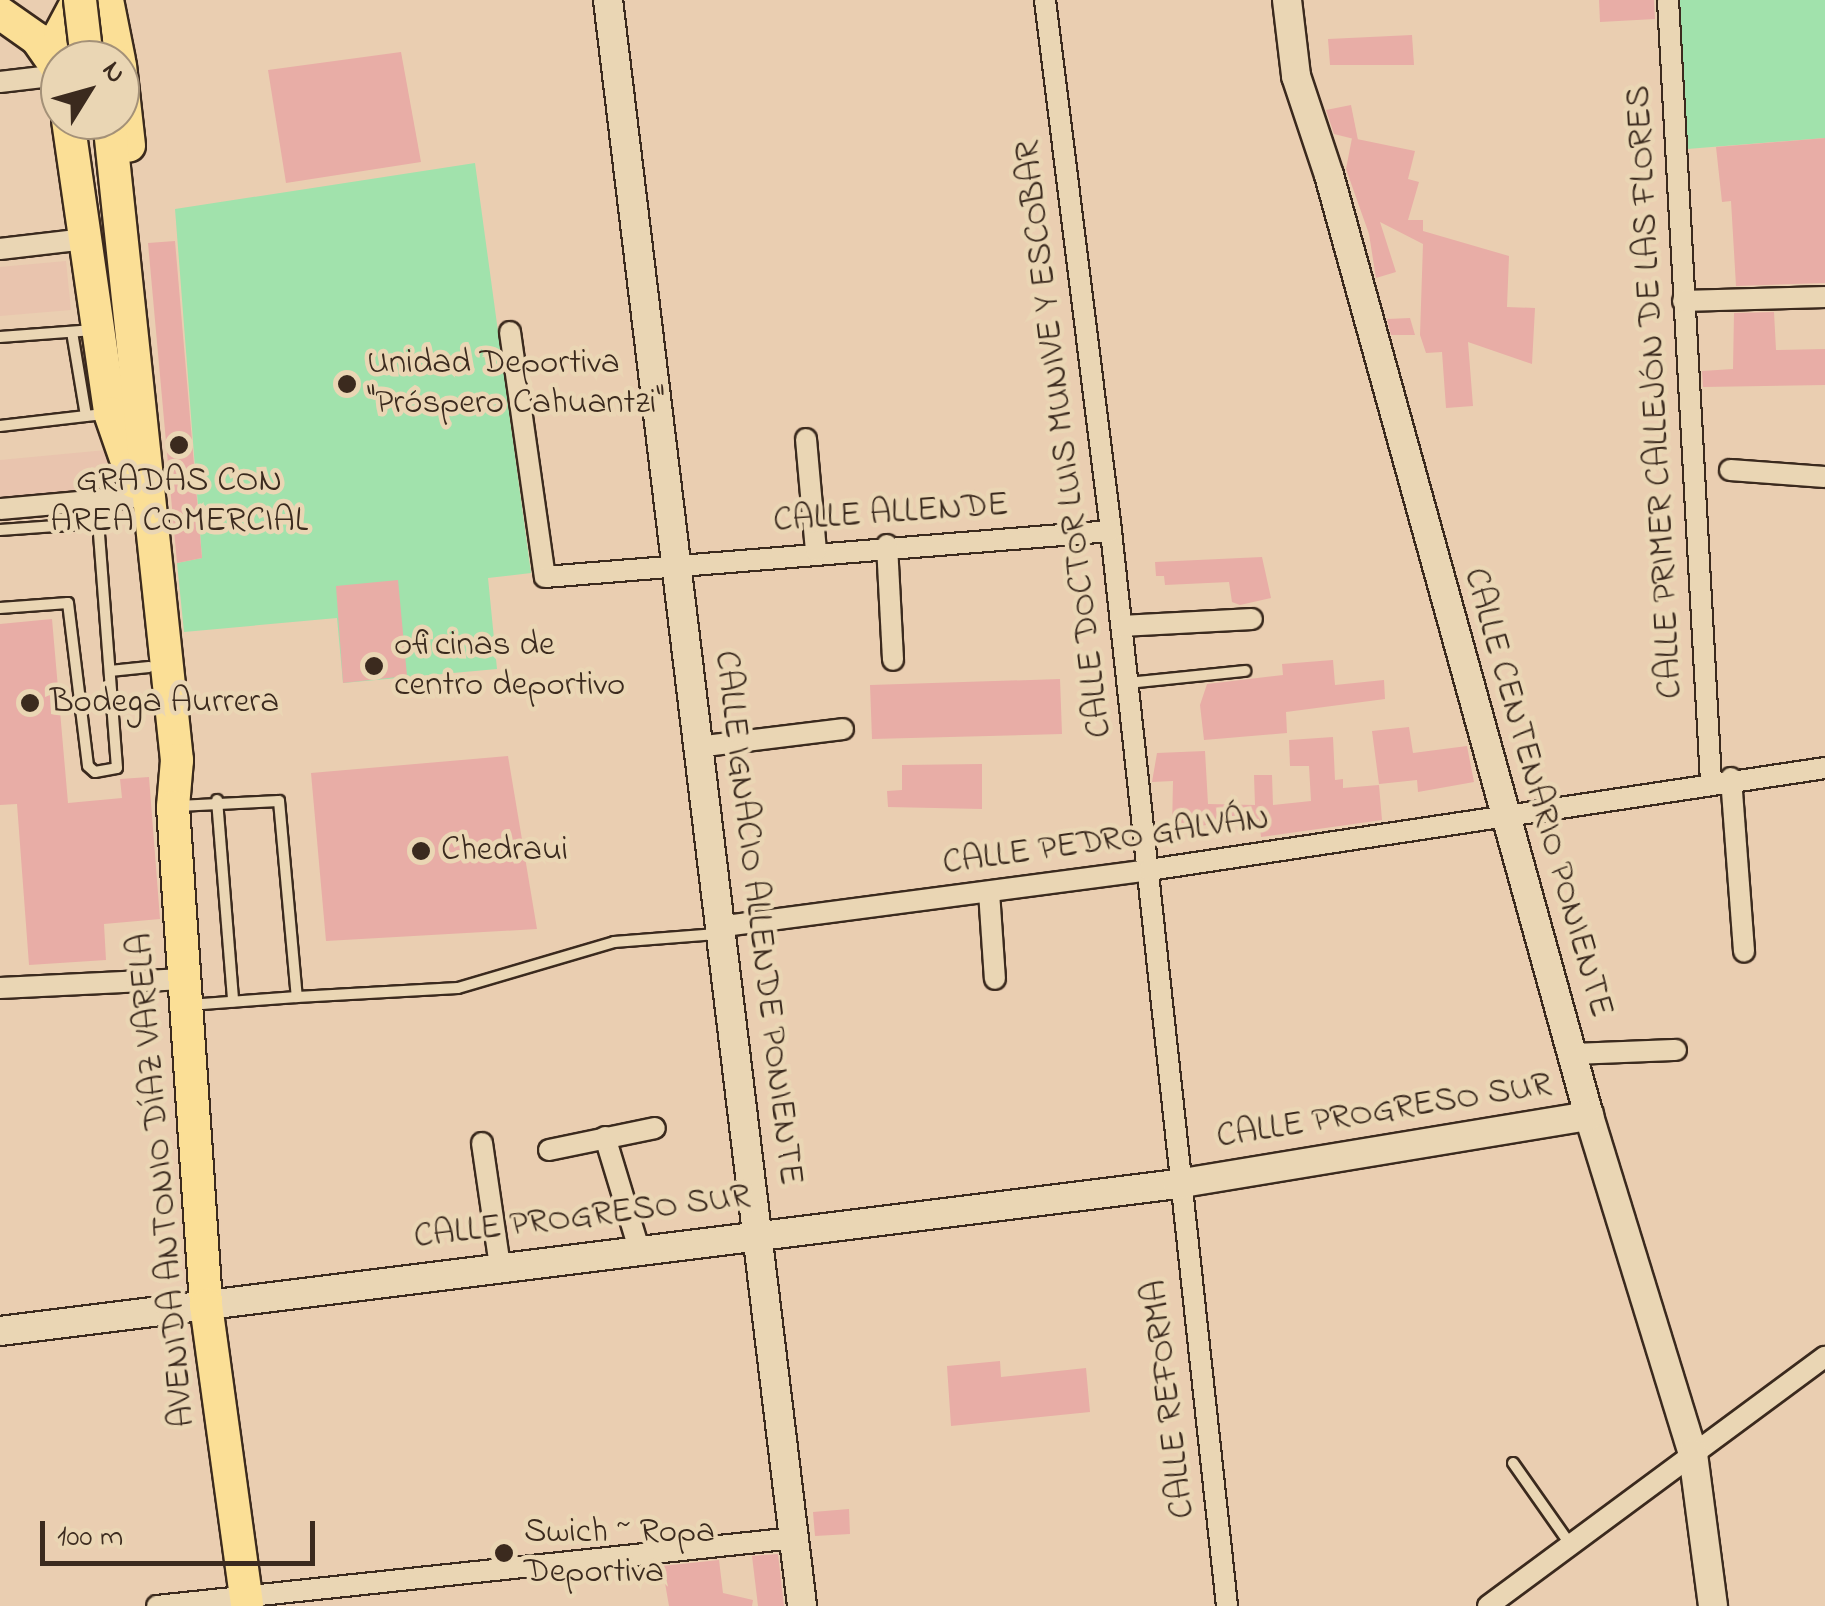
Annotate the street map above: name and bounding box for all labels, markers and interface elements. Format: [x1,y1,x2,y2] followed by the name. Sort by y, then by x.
[40,40,140,140] north arrow
[91,53,135,93] text: N
[1619,84,1693,700] street label: CALLE PRIMER CALLEJÓN DE LAS FLORES
[1008,138,1122,740] street label: CALLE DOCTOR LUIS MUNIVE Y ESCOBAR
[367,343,665,425] place label: Unidad Deportiva "Próspero Cahuantzi"
[336,373,358,395] marker: Unidad Deportiva "Próspero Cahuantzi"
[168,434,190,456] marker: GRADAS CON AREA COMERCIAL
[50,461,308,543] place label: GRADAS CON AREA COMERCIAL
[772,485,1010,543] street label: CALLE ALLENDE
[1453,563,1621,1023] street label: CALLE CENTENARIO PONIENTE
[394,625,625,707] place label: oficinas de centro deportivo
[703,648,811,1188] street label: CALLE IGNACIO ALLENDE PONIENTE
[363,655,385,677] marker: oficinas de centro deportivo
[50,682,279,724] place label: Bodega Aurrera
[19,692,41,714] marker: Bodega Aurrera
[940,798,1272,886] street label: CALLE PEDRO GALVÁN
[441,830,568,872] place label: Chedraui
[410,840,432,862] marker: Chedraui
[120,931,206,1429] street label: AVENIDA ANTONIO DÍAZ VARELA
[1214,1065,1554,1159] street label: CALLE PROGRESO SUR
[412,1177,752,1259] street label: CALLE PROGRESO SUR
[1135,1277,1205,1521] street label: CALLE REFORMA
[45,1501,320,1563] scale bar
[524,1512,715,1594] place label: Swich ~ Ropa Deportiva
[57,1516,123,1560] text: 100 m
[493,1542,515,1564] marker: Swich ~ Ropa Deportiva

